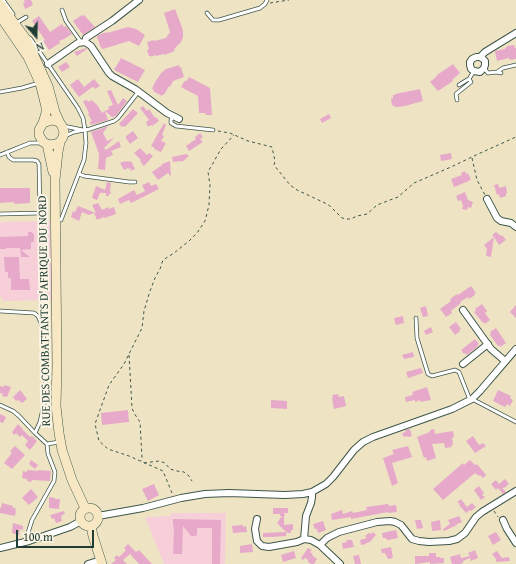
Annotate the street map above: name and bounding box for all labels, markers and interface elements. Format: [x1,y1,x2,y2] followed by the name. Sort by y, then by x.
[16,16,56,56] north arrow
[34,38,46,56] text: N
[36,195,54,427] street label: RUE DES COMBATTANTS D'AFRIQUE DU NORD
[18,522,96,548] scale bar
[23,528,53,545] text: 100 m

